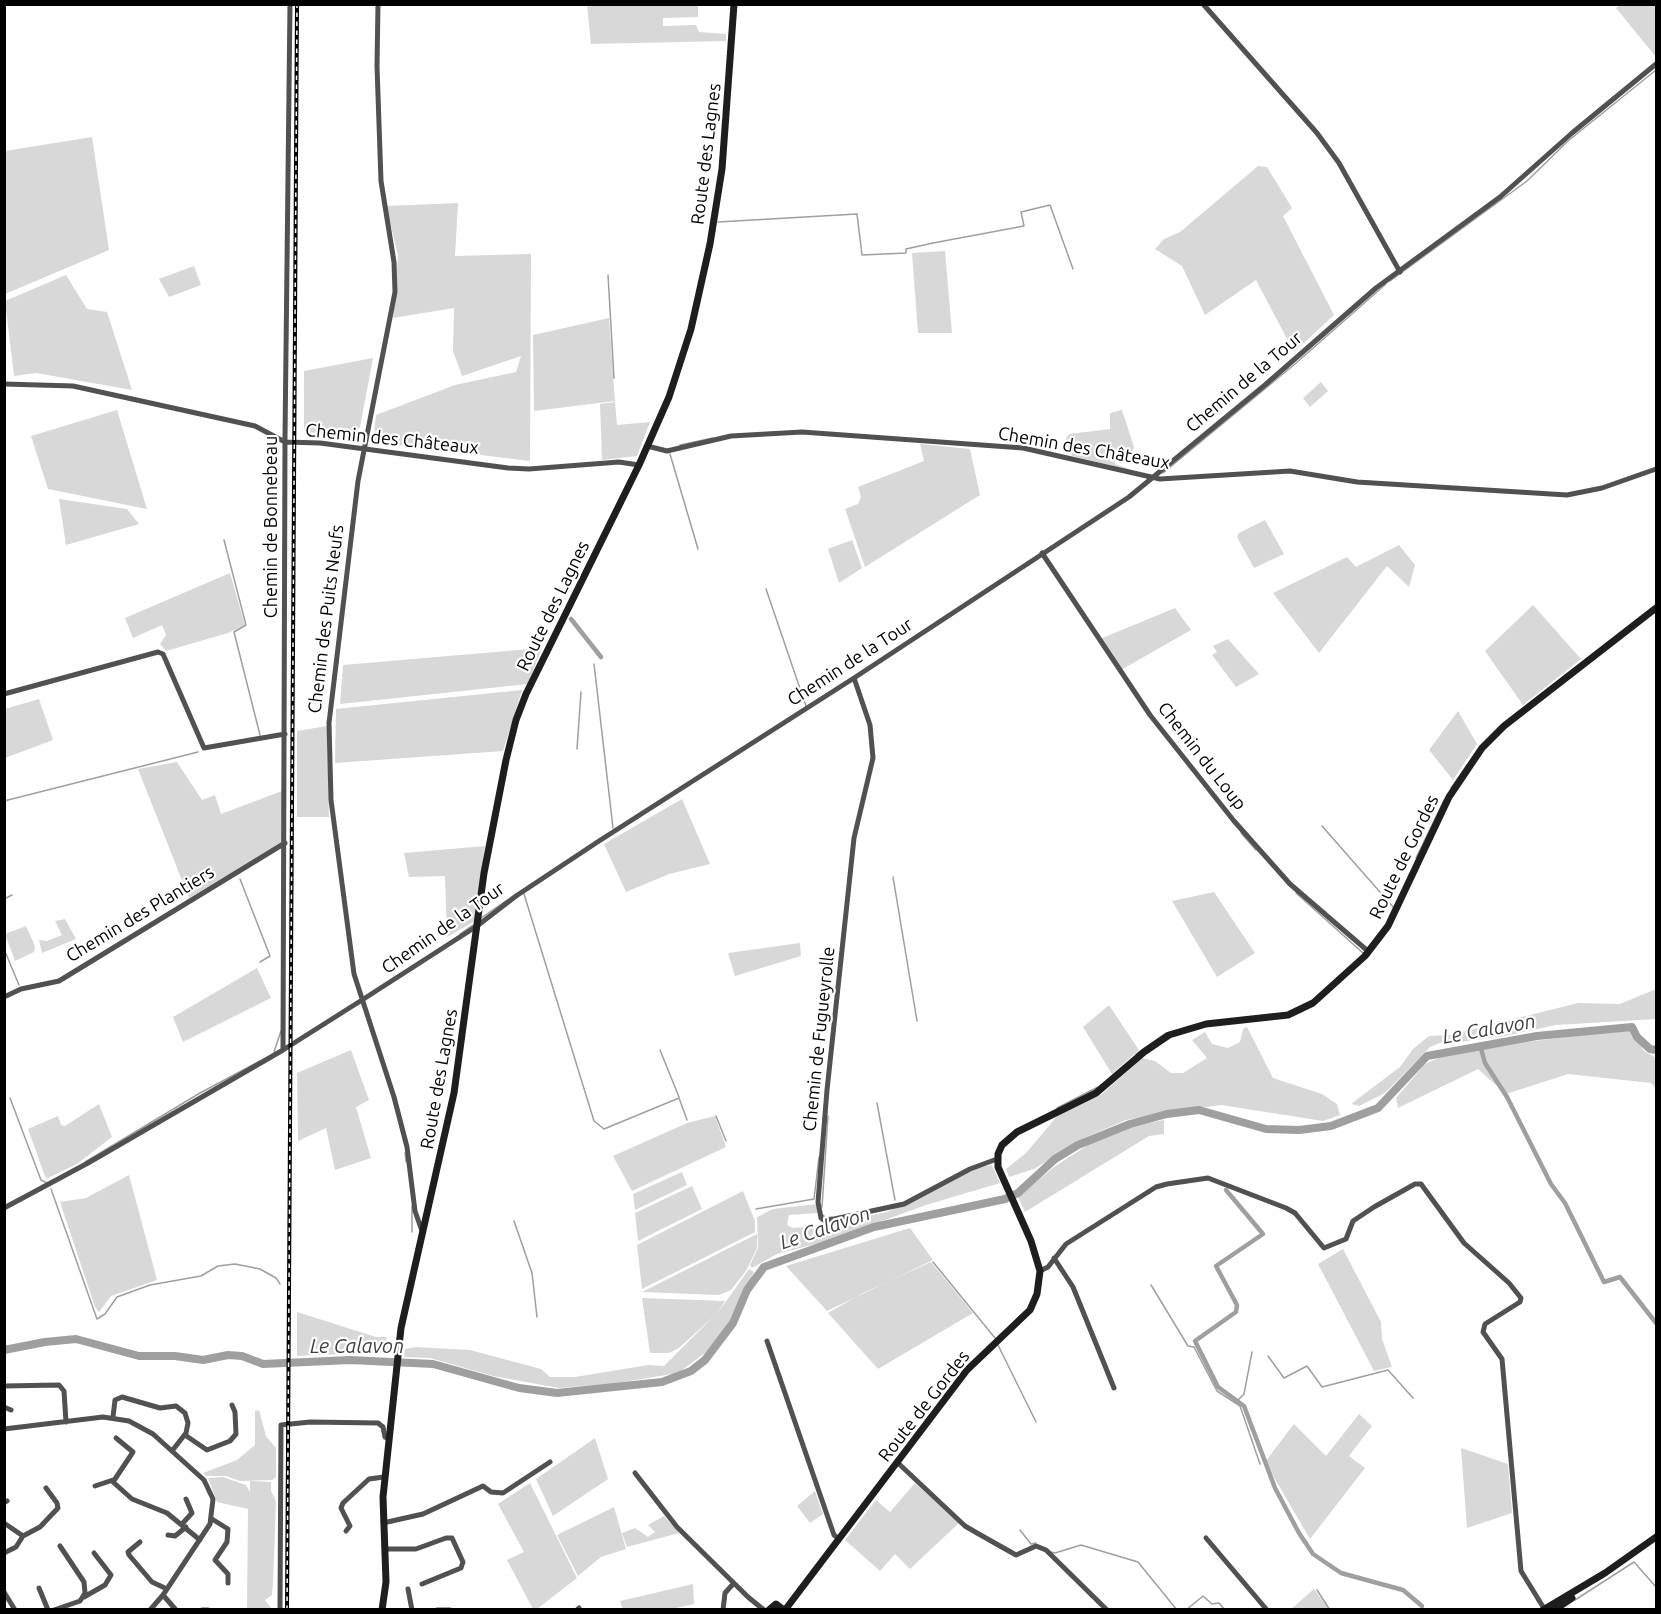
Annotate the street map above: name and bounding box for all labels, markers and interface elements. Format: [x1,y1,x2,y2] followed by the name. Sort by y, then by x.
[687,82,725,226] street label: Route des Lagnes
[1182,327,1306,437] street label: Chemin de la Tour
[304,419,480,459] street label: Chemin des Châteaux
[996,422,1172,474] street label: Chemin des Châteaux
[260,436,282,618] street label: Chemin de Bonnebeau
[304,523,348,715] street label: Chemin des Puits Neufs
[512,537,594,675] street label: Route des Lagnes
[783,613,917,711] street label: Chemin de la Tour
[1153,698,1251,814] street label: Chemin du Loup
[1365,791,1443,923] street label: Route de Gordes
[62,861,218,967] street label: Chemin des Plantiers
[377,878,509,978] street label: Chemin de la Tour
[799,946,839,1132] street label: Chemin de Fugueyrolle
[416,1007,462,1151] street label: Route des Lagnes
[1441,1009,1537,1049] water label: Le Calavon
[777,1201,873,1255] water label: Le Calavon
[310,1334,404,1358] water label: Le Calavon
[874,1346,974,1466] street label: Route de Gordes

